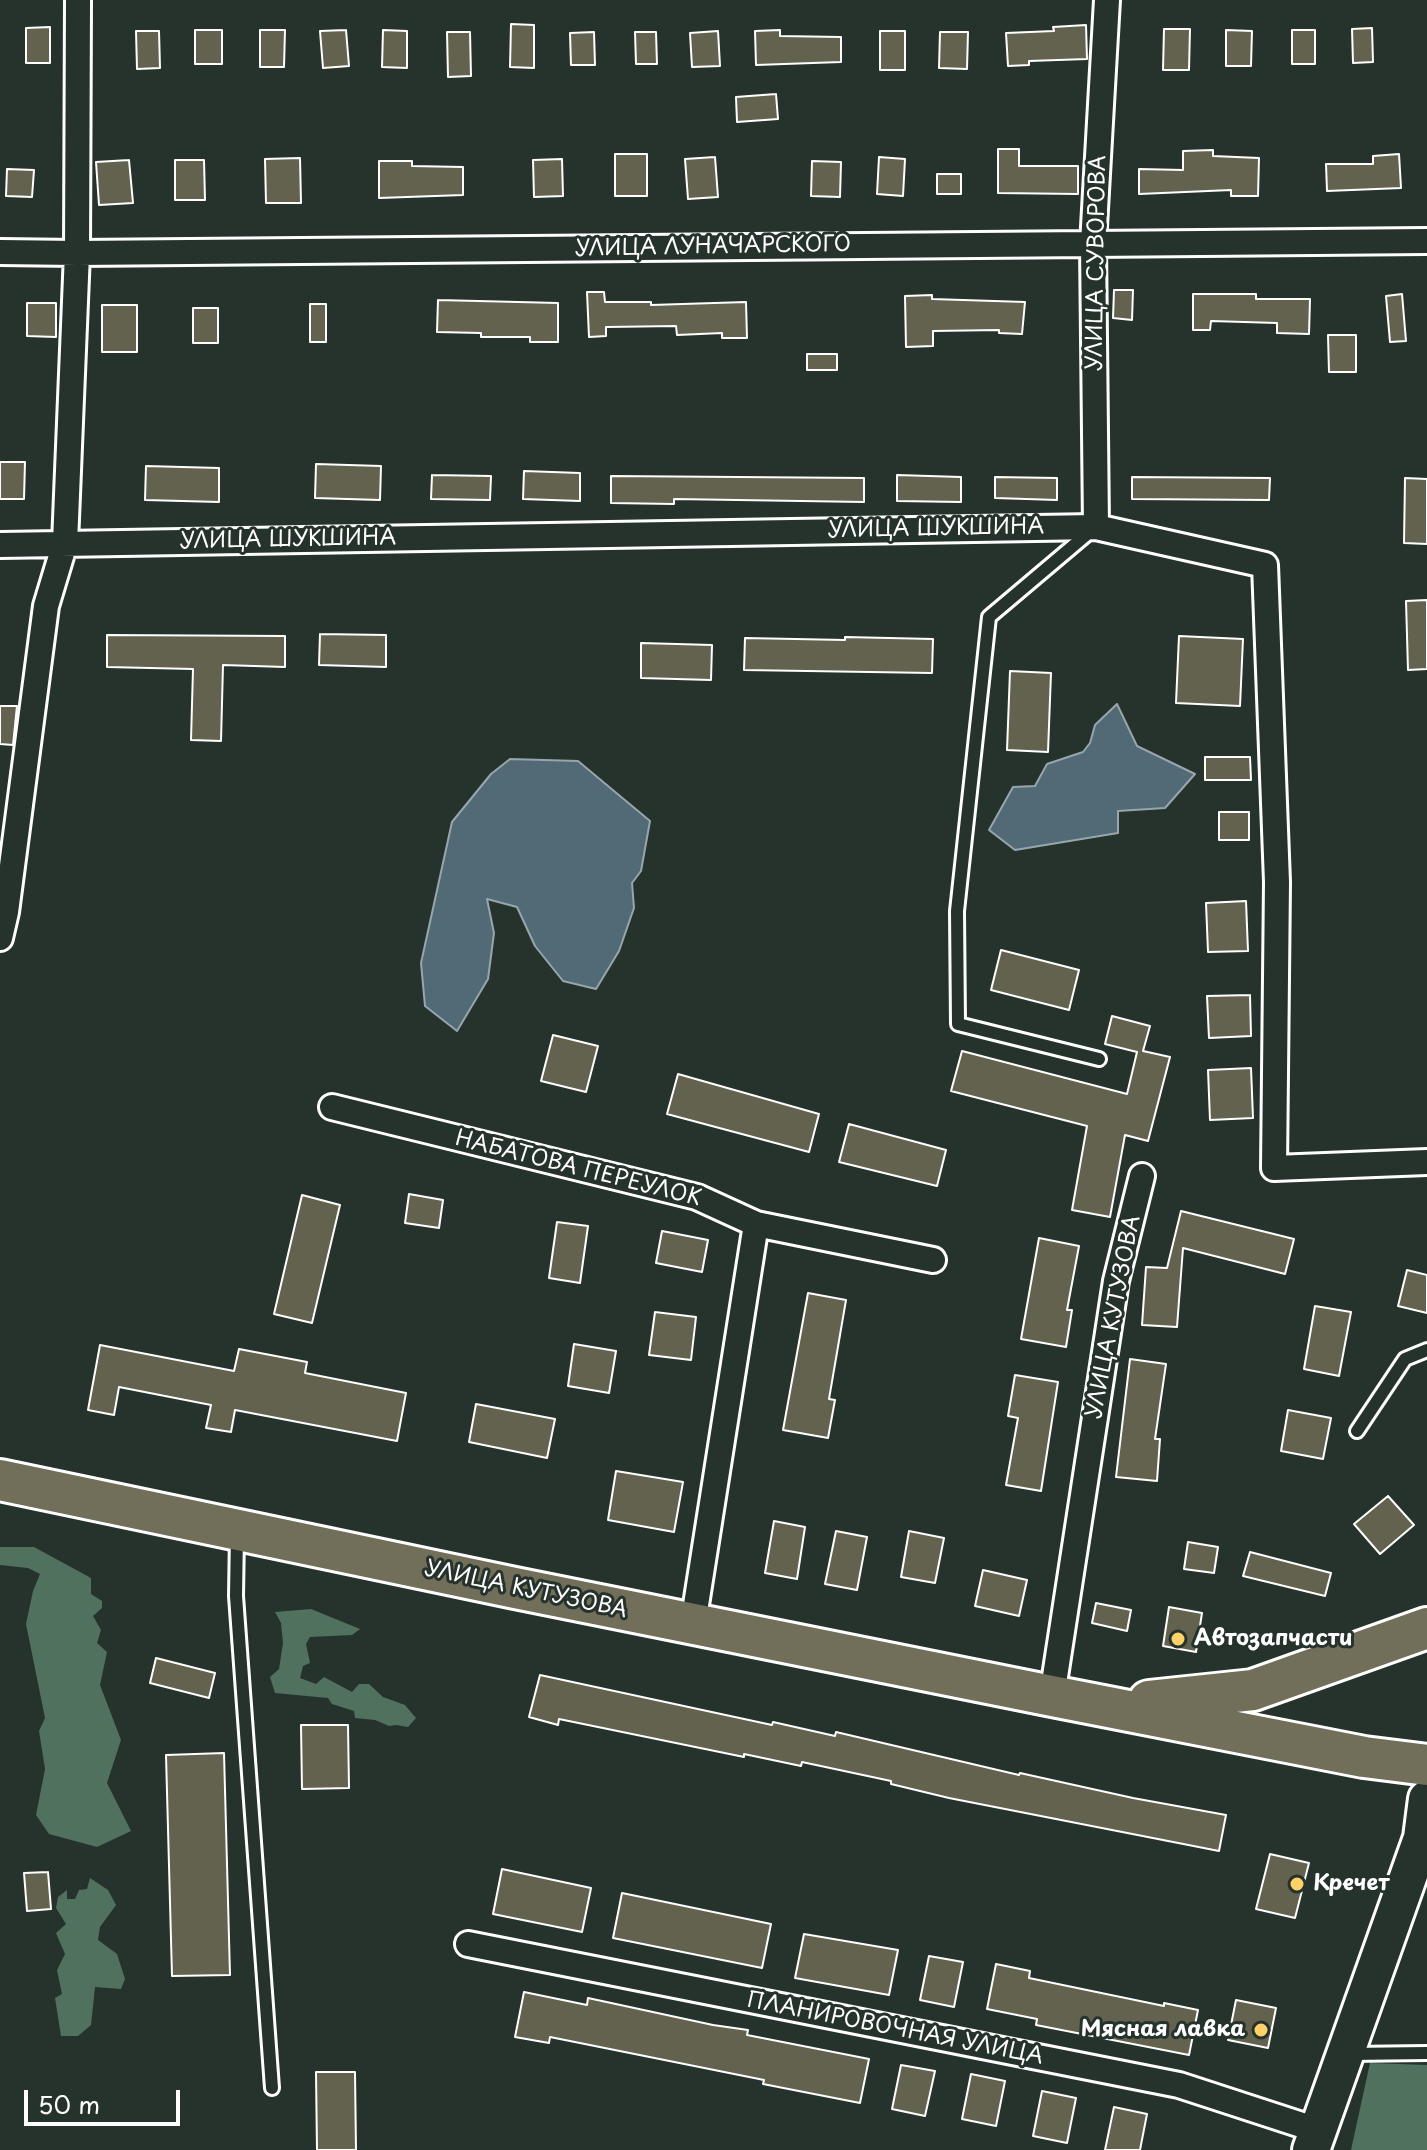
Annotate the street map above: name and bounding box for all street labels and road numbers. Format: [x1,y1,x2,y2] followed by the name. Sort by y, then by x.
[1082,155,1112,371] street label: УЛИЦА СУВОРОВА
[575,231,851,263] street label: УЛИЦА ЛУНАЧАРСКОГО
[828,514,1044,544] street label: УЛИЦА ШУКШИНА
[180,525,396,555] street label: УЛИЦА ШУКШИНА
[452,1126,704,1212] street label: НАБАТОВА ПЕРЕУЛОК
[1081,1213,1147,1421] street label: УЛИЦА КУТУЗОВА
[422,1556,630,1624] street label: УЛИЦА КУТУЗОВА
[745,1987,1045,2071] street label: ПЛАНИРОВОЧНАЯ УЛИЦА

